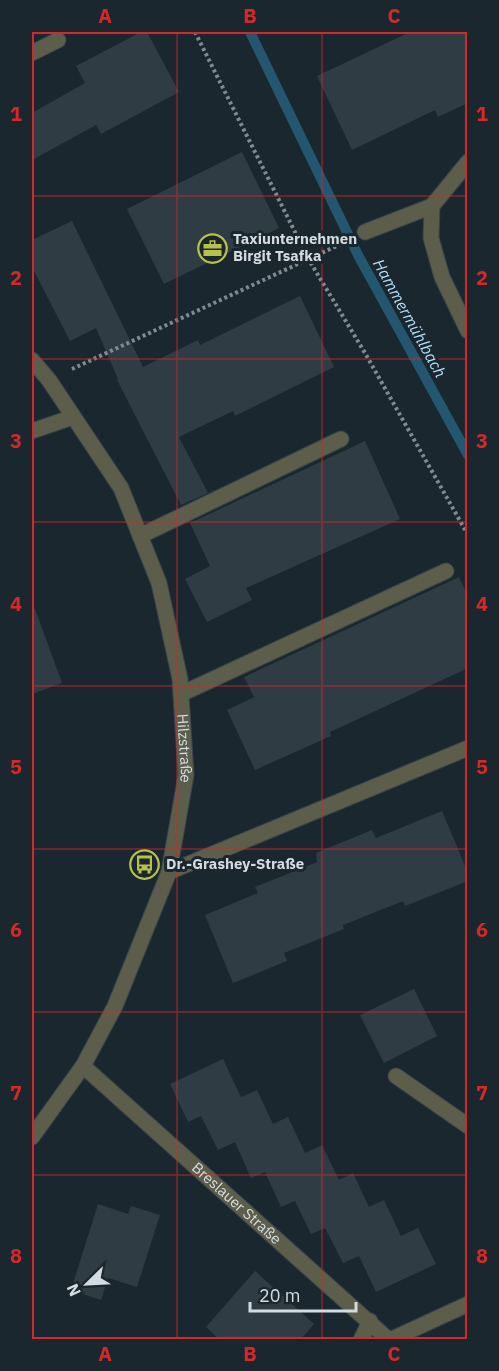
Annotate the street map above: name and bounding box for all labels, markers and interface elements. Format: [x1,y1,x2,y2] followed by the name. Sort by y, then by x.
[98,2,112,29] text: A
[243,2,257,29] text: B
[387,2,401,29] text: C
[10,100,22,127] text: 1
[476,100,488,127] text: 1
[233,229,357,265] place label: Taxiunternehmen Birgit Tsafka
[196,232,228,264] office icon: Taxiunternehmen Birgit Tsafka
[369,255,451,381] water label: Hammermühlbach
[10,264,22,291] text: 2
[476,264,488,291] text: 2
[10,427,22,454] text: 3
[476,427,488,454] text: 3
[10,590,22,617] text: 4
[476,590,488,617] text: 4
[173,713,196,784] street label: Hilzstraße
[10,753,22,780] text: 5
[476,753,488,780] text: 5
[129,848,161,880] bus stop icon: Dr.-Grashey-Straße
[166,854,304,873] place label: Dr.-Grashey-Straße
[10,916,22,943] text: 6
[476,916,488,943] text: 6
[10,1079,22,1106] text: 7
[476,1079,488,1106] text: 7
[188,1158,286,1248] street label: Breslauer Straße
[10,1242,22,1269] text: 8
[476,1242,488,1269] text: 8
[57,1254,117,1314] north arrow
[250,1275,356,1313] scale bar
[62,1281,85,1299] text: N
[259,1284,301,1307] text: 20 m
[98,1340,112,1367] text: A
[243,1340,257,1367] text: B
[387,1340,401,1367] text: C

